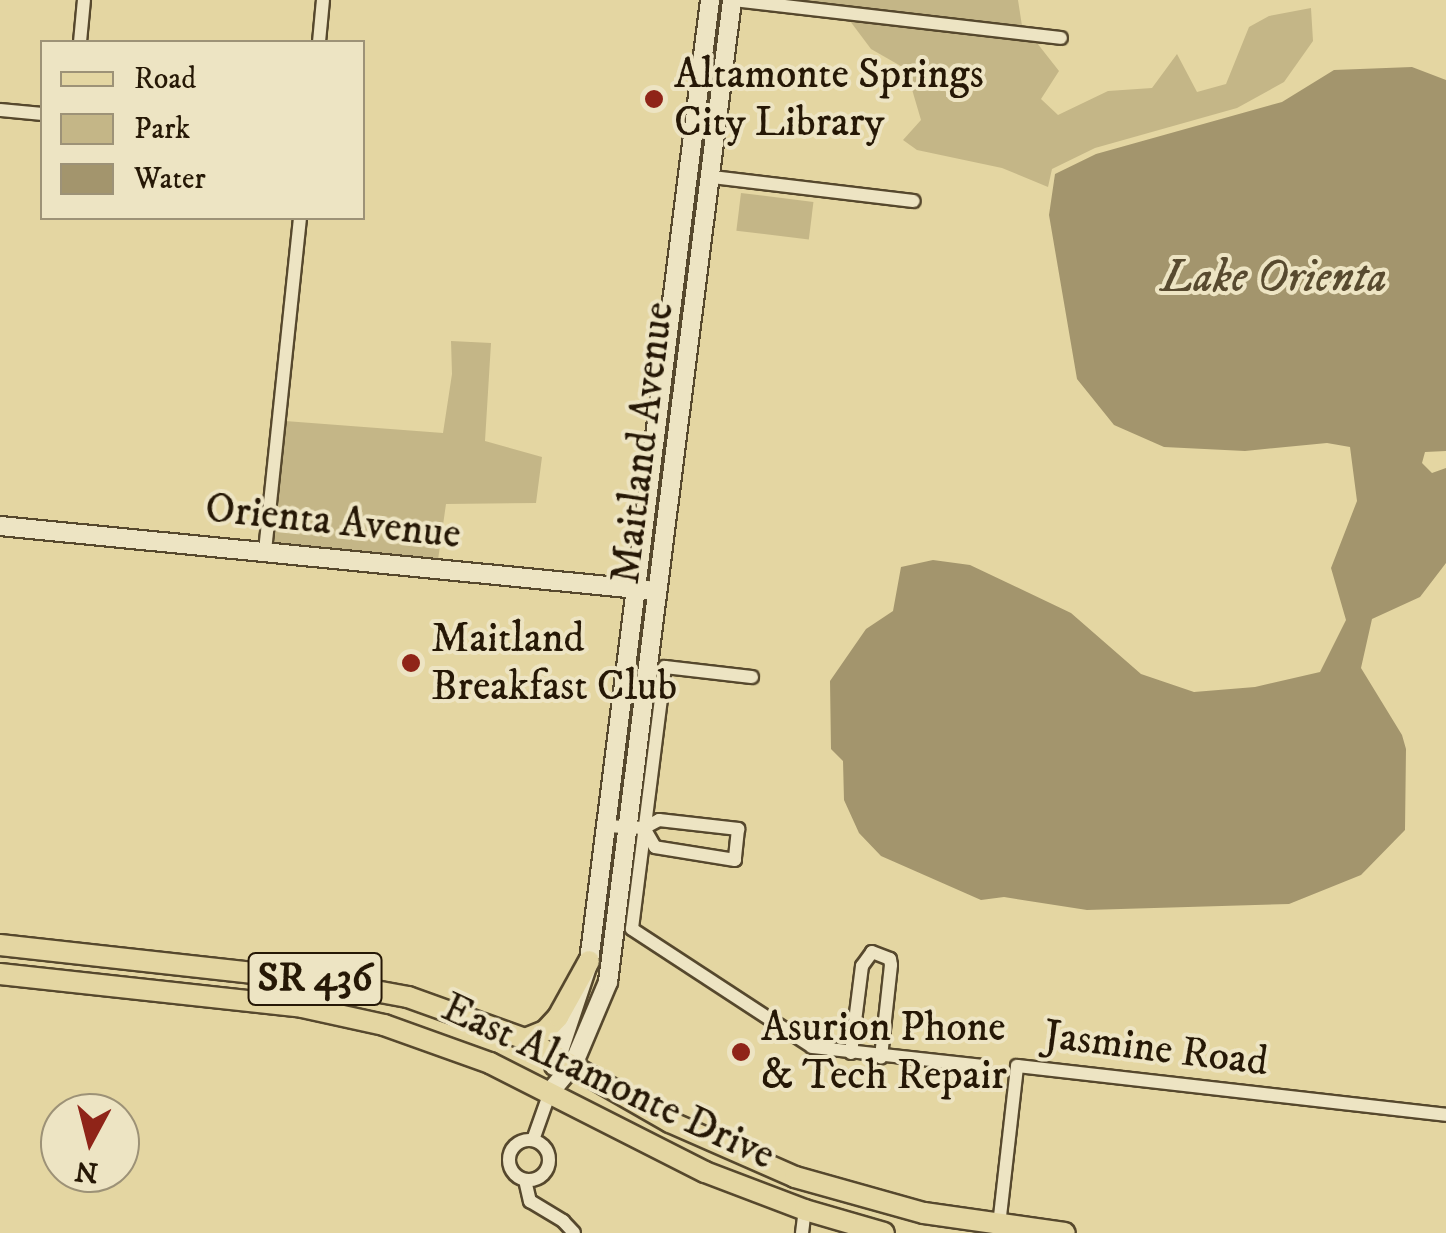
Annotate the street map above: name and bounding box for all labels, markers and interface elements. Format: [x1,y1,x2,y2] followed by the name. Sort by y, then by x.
[40,40,365,220] legend
[674,50,984,148] place label: Altamonte Springs City Library
[134,61,196,98] text: Road
[643,88,665,110] marker: Altamonte Springs City Library
[134,111,190,148] text: Park
[134,161,206,198] text: Water
[1161,252,1387,306] water label: Lake Orienta
[601,299,685,587] street label: Maitland Avenue
[203,484,463,560] street label: Orienta Avenue
[431,614,677,712] place label: Maitland Breakfast Club
[400,652,422,674] marker: Maitland Breakfast Club
[248,944,382,1014] road number: SR 436
[434,983,782,1181] street label: East Altamonte Drive
[761,1003,1007,1102] place label: Asurion Phone & Tech Repair
[1041,1010,1271,1088] street label: Jasmine Road
[730,1041,752,1063] marker: Asurion Phone & Tech Repair
[40,1093,140,1193] north arrow
[73,1153,100,1190] text: N

